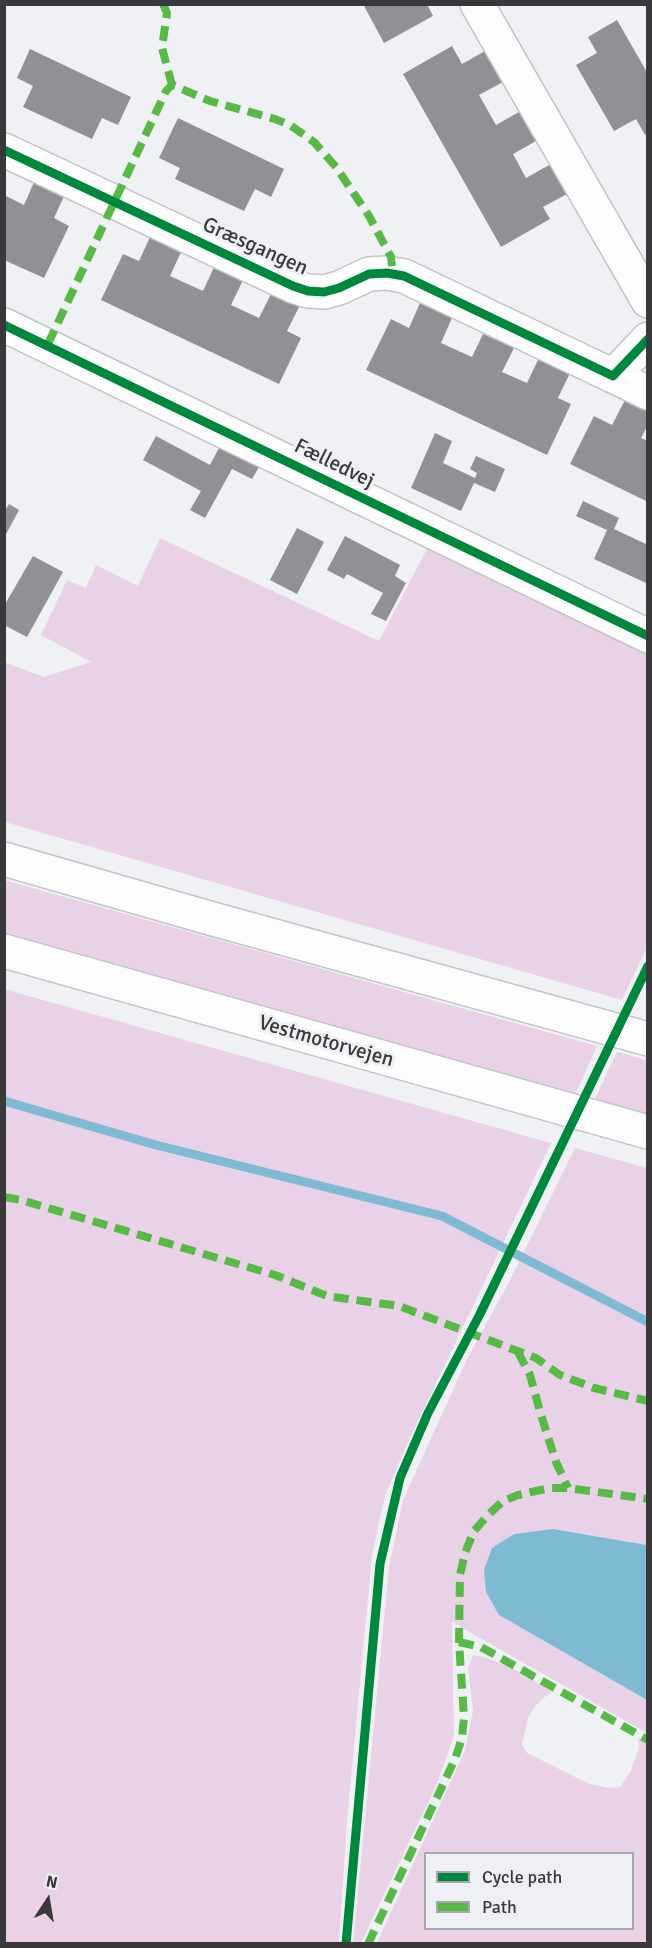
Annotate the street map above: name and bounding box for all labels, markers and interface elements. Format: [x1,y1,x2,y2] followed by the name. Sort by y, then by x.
[198,213,312,281] street label: Græsgangen
[290,434,378,494] street label: Fælledvej
[255,1011,397,1073] street label: Vestmotorvejen
[424,1852,634,1930] legend
[482,1866,562,1888] text: Cycle path
[18,1870,78,1930] north arrow
[44,1871,59,1893] text: N
[482,1896,517,1918] text: Path

